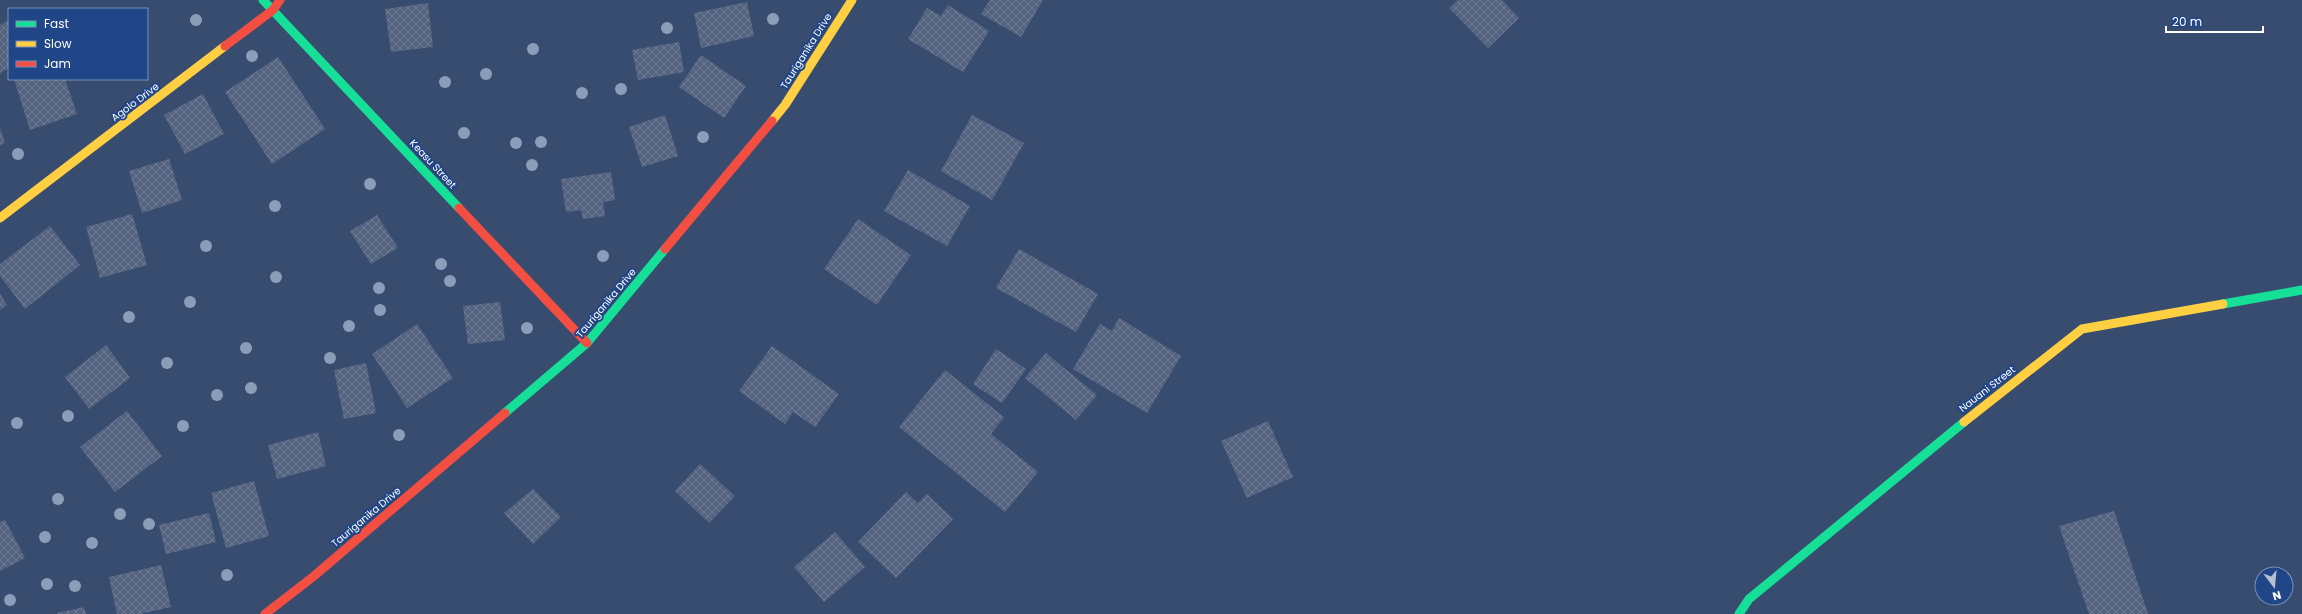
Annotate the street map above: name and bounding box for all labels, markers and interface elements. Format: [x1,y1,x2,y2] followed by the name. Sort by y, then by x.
[8,8,148,80] legend
[2166,8,2263,34] scale bar
[777,10,835,92] street label: Tauriganika Drive
[2172,13,2202,30] text: 20 m
[44,15,69,32] text: Fast
[44,35,72,52] text: Slow
[44,55,71,72] text: Jam
[108,79,162,125] street label: Agolo Drive
[406,136,460,192] street label: Keasu Street
[572,265,640,341] street label: Tauriganika Drive
[1956,362,2019,416] street label: Nauani Street
[328,483,404,551] street label: Tauriganika Drive
[2254,566,2294,606] north arrow
[2271,587,2283,604] text: N

